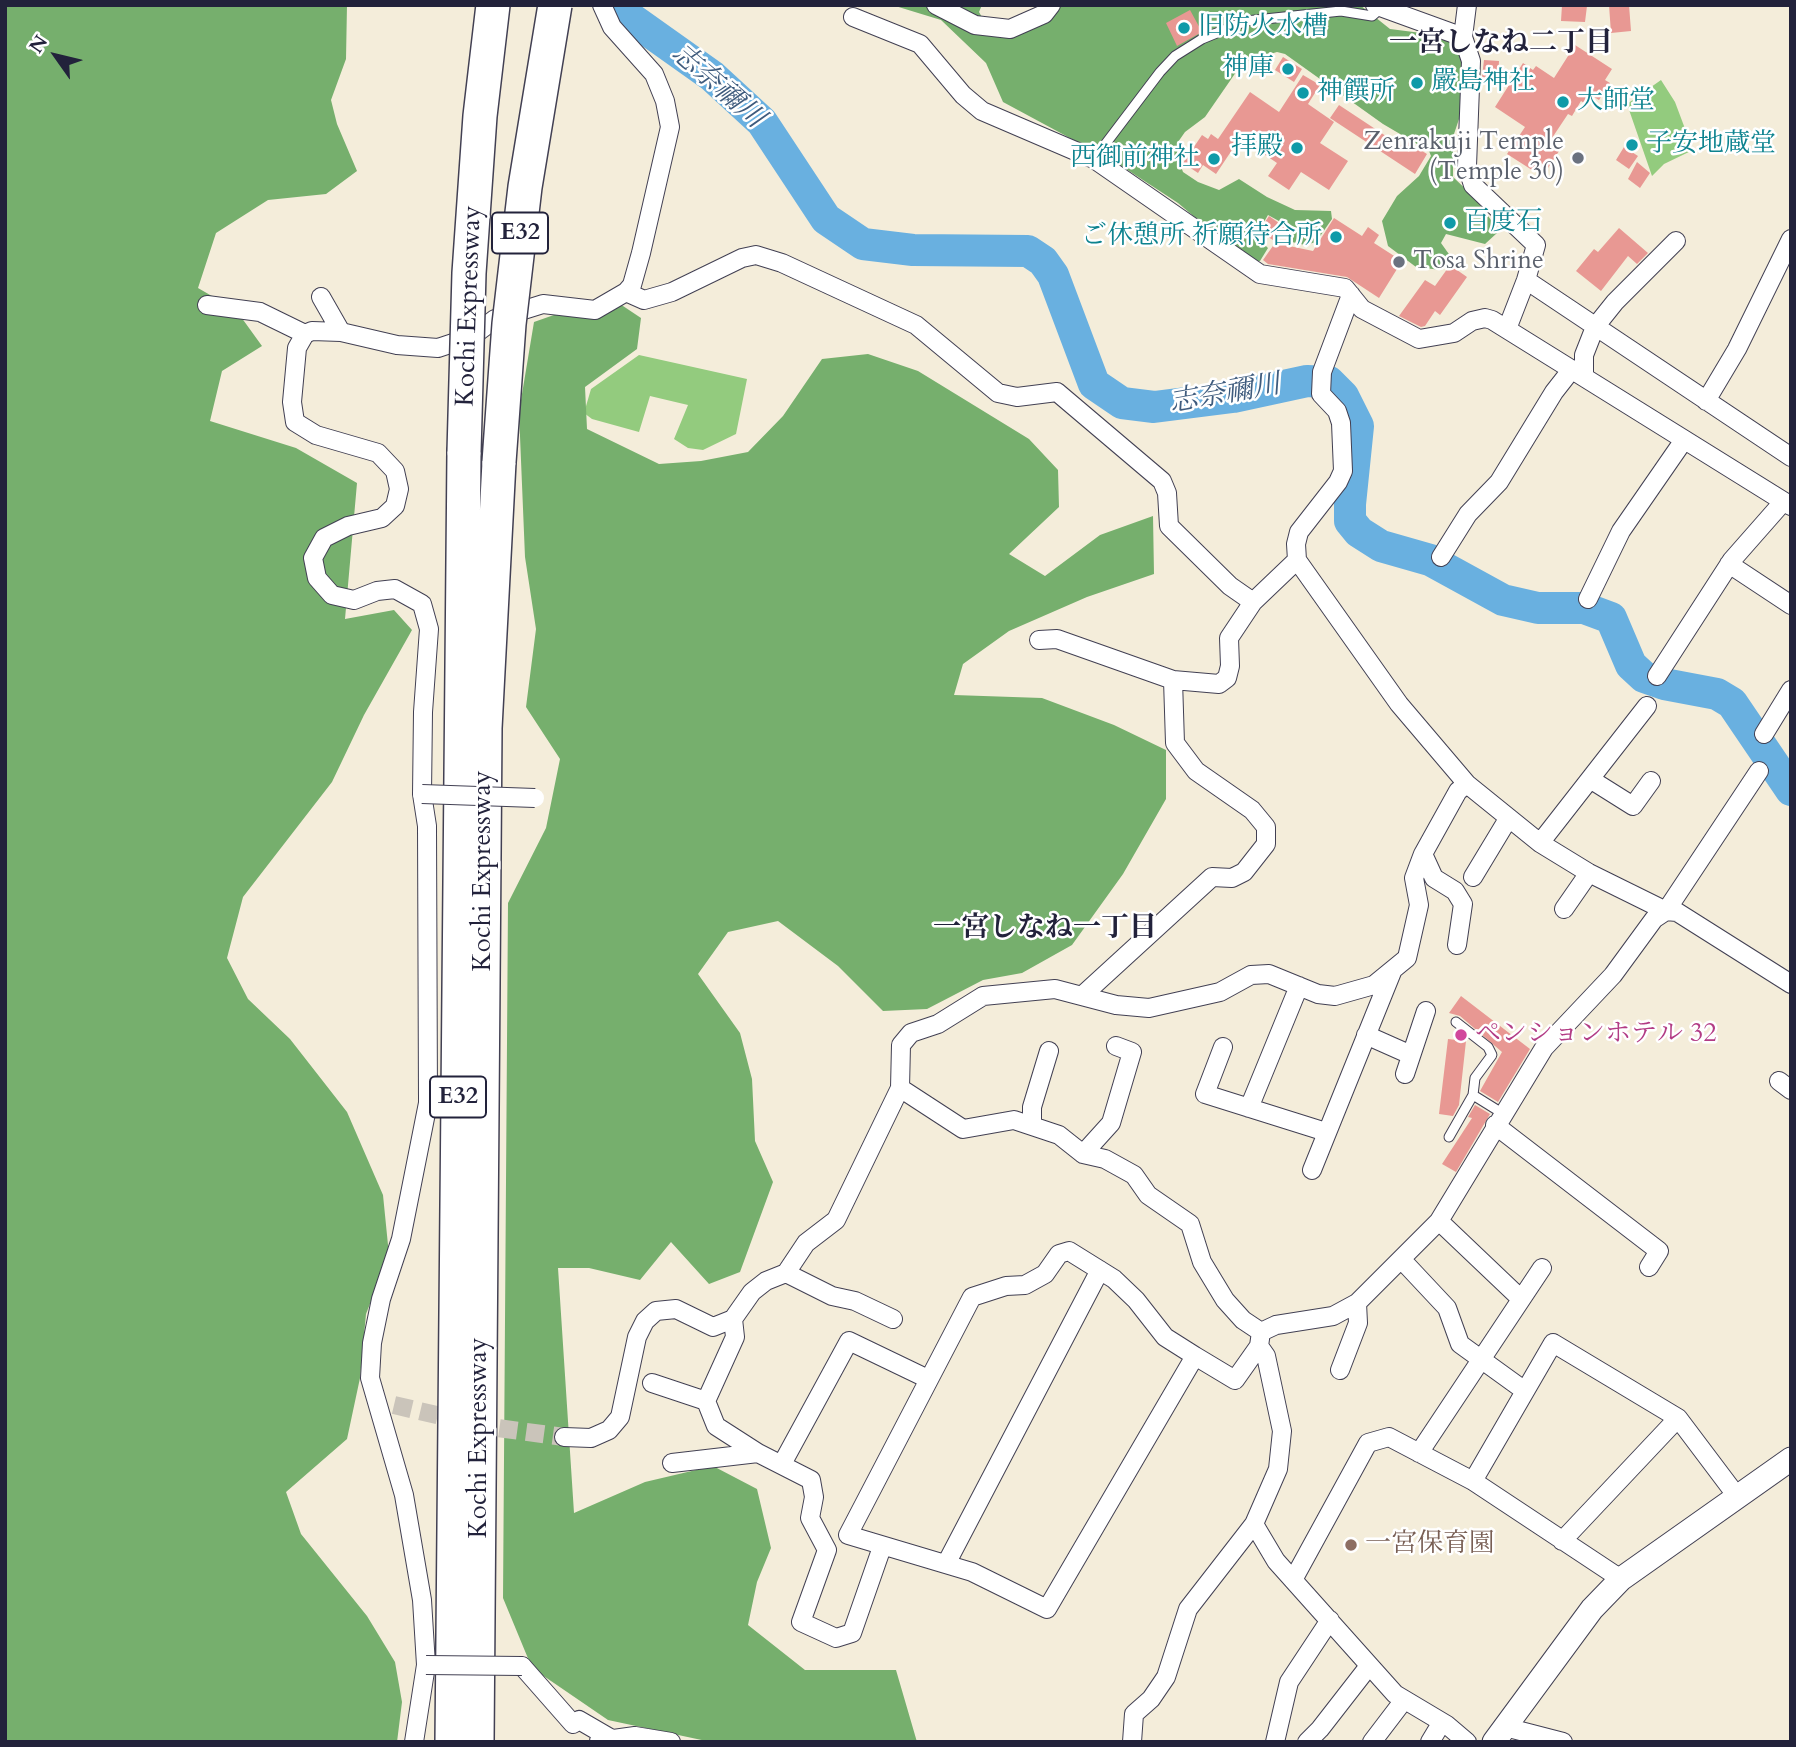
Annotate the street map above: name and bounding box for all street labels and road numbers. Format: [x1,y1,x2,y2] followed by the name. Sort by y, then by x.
[451,205,489,407] street label: Kochi Expressway
[492,212,548,254] road number: E32
[468,770,500,972] street label: Kochi Expressway
[430,1077,486,1118] road number: E32
[464,1337,496,1539] street label: Kochi Expressway

